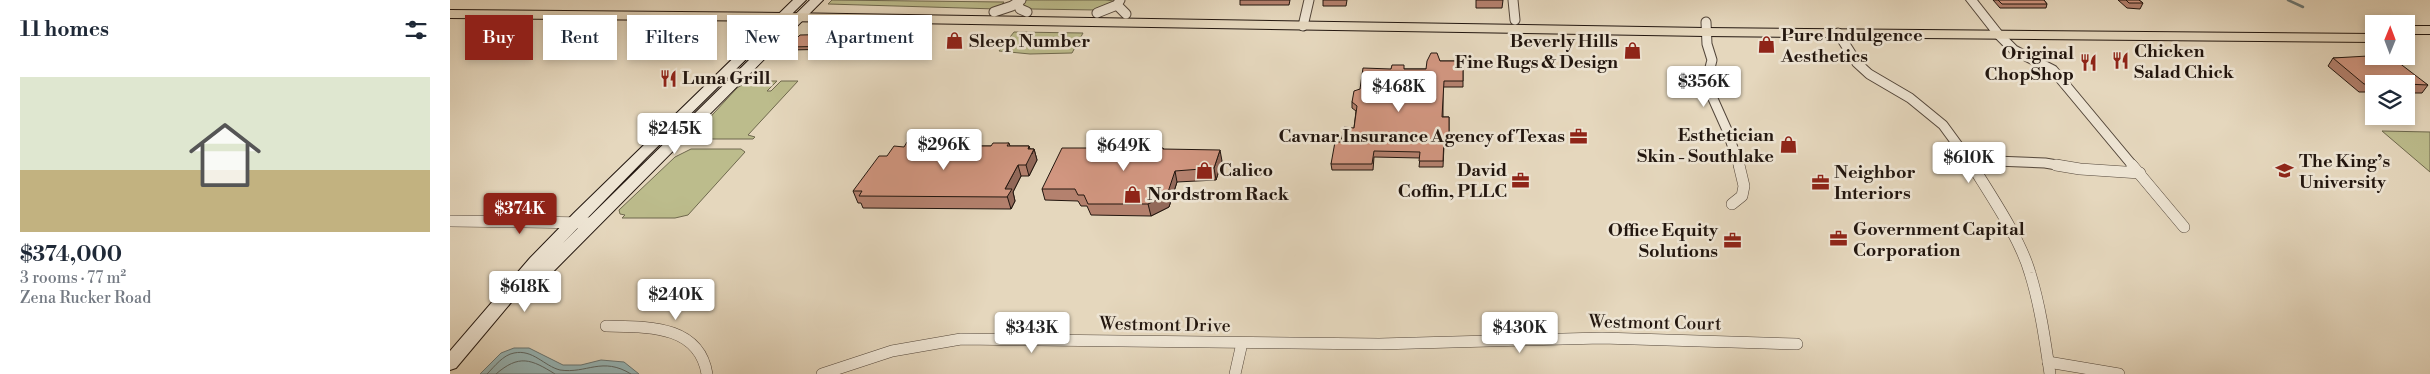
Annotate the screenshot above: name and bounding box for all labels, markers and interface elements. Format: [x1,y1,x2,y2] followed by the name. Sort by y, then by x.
[465,15,533,60] chip: Buy
[543,15,617,60] chip: Rent
[627,15,717,60] chip: Filters
[727,15,798,60] chip: New
[808,15,932,60] chip: Apartment
[2365,15,2415,65] north arrow
[2365,15,2415,125] map controls
[402,16,430,44] icon: filters
[20,17,109,43] text: 11 homes
[1780,24,1923,68] place label: Pure Indulgence Aesthetics
[969,30,1090,53] place label: Sleep Number
[1455,30,1618,74] place label: Beverly Hills Fine Rugs & Design
[945,31,965,51] shop icon: Sleep Number
[1757,35,1777,55] shop icon: Pure Indulgence Aesthetics
[2134,40,2235,84] place label: Chicken Salad Chick
[1622,41,1642,61] shop icon: Beverly Hills Fine Rugs & Design
[1985,42,2074,86] place label: Original ChopShop
[2110,51,2130,71] restaurant icon: Chicken Salad Chick
[2078,53,2098,73] restaurant icon: Original ChopShop
[1669,66,1739,108] pin: $356K
[682,67,770,90] place label: Luna Grill
[658,68,678,88] restaurant icon: Luna Grill
[1364,70,1434,113] pin: $468K
[1678,72,1730,92] text: $356K
[2365,75,2415,125] button: layers
[1372,77,1426,97] text: $468K
[180,110,270,200] icon: home
[640,112,710,155] pin: $245K
[648,119,702,139] text: $245K
[1637,124,1774,168] place label: Esthetician Skin - Southlake
[1278,125,1565,148] place label: Cavnar Insurance Agency of Texas
[1569,126,1589,146] office icon: Cavnar Insurance Agency of Texas
[909,128,979,171] pin: $296K
[1089,130,1159,172] pin: $649K
[918,135,970,155] text: $296K
[1778,135,1798,155] shop icon: Esthetician Skin - Southlake
[1097,136,1151,156] text: $649K
[1934,142,2004,184] pin: $610K
[1944,148,1994,168] text: $610K
[2299,150,2390,194] place label: The King’s University
[1219,159,1273,182] place label: Calico
[1398,159,1507,203] place label: David Coffin, PLLC
[1195,160,1215,180] shop icon: Calico
[1834,161,1916,205] place label: Neighbor Interiors
[2275,161,2295,181] school or university icon: The King’s University
[1511,170,1531,190] office icon: David Coffin, PLLC
[1810,172,1830,192] office icon: Neighbor Interiors
[1147,183,1290,206] place label: Nordstrom Rack
[1123,184,1143,204] shop icon: Nordstrom Rack
[485,192,555,235] pin: $374K
[495,199,545,219] text: $374K
[1853,218,2025,262] place label: Government Capital Corporation
[1608,219,1719,263] place label: Office Equity Solutions
[1829,229,1849,249] office icon: Government Capital Corporation
[1722,230,1742,250] office icon: Office Equity Solutions
[20,242,122,268] text: $374,000
[20,268,126,288] text: 3 rooms · 77 m²
[490,270,560,313] pin: $618K
[500,277,550,297] text: $618K
[641,278,711,321] pin: $240K
[649,285,703,305] text: $240K
[20,288,151,308] text: Zena Rucker Road
[1587,310,1722,336] street label: Westmont Court
[997,312,1067,354] pin: $343K
[1098,312,1231,338] street label: Westmont Drive
[1485,312,1555,354] pin: $430K
[1006,318,1058,338] text: $343K
[1493,318,1547,338] text: $430K

